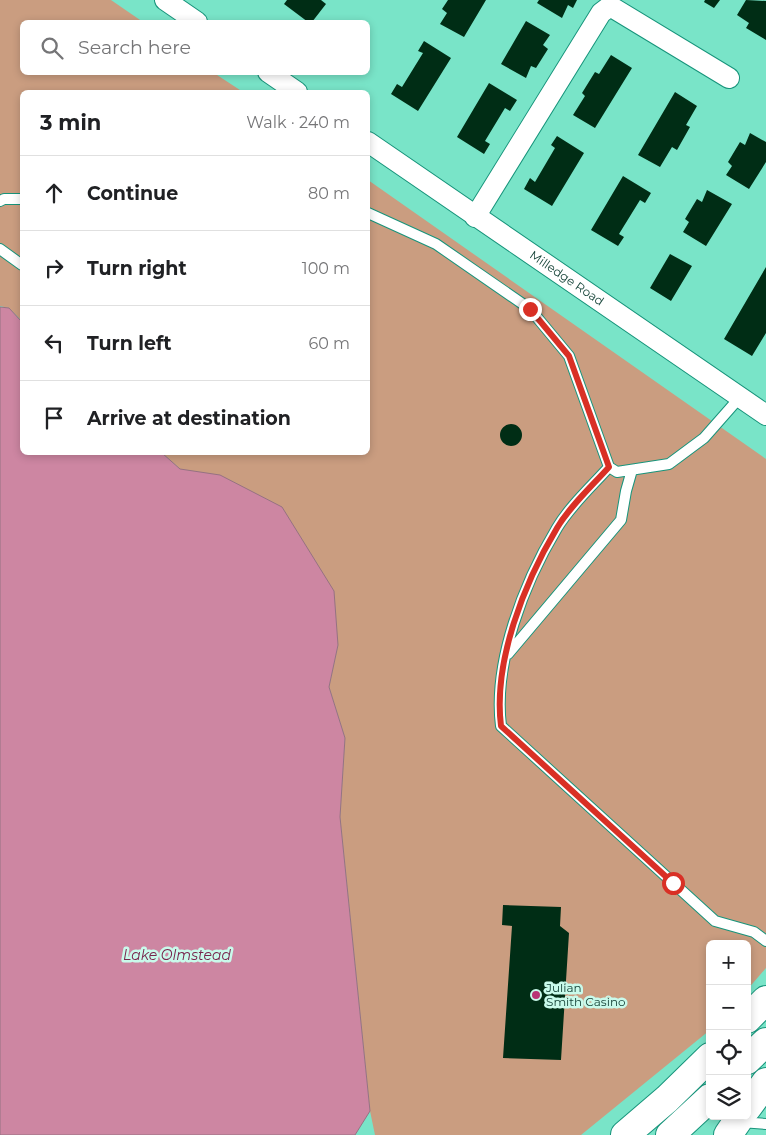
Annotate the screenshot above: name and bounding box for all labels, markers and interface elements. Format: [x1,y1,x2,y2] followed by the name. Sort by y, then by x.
[20,20,370,75] search box
[38,34,66,62] icon: search
[78,36,191,59] text: Search here
[40,110,101,135] text: 3 min
[246,113,350,132] text: Walk · 240 m
[40,179,68,207] icon: ahead
[87,182,178,205] text: Continue
[308,184,350,203] text: 80 m
[527,247,607,309] street label: Milledge Road
[40,254,68,282] icon: right
[87,257,187,280] text: Turn right
[302,259,350,278] text: 100 m
[519,298,542,321] route end
[40,329,68,357] icon: left
[87,332,172,355] text: Turn left
[308,334,350,353] text: 60 m
[40,404,68,432] icon: arrive
[87,407,291,430] text: Arrive at destination
[662,872,685,895] route start
[706,940,751,1120] map controls
[706,940,751,985] button: +
[123,946,231,964] water label: Lake Olmstead
[545,980,626,1009] place label: Julian Smith Casino
[706,985,751,1030] button: −
[530,989,542,1001] marker: Julian Smith Casino
[706,1030,751,1075] button: locate
[706,1075,751,1120] button: layers

